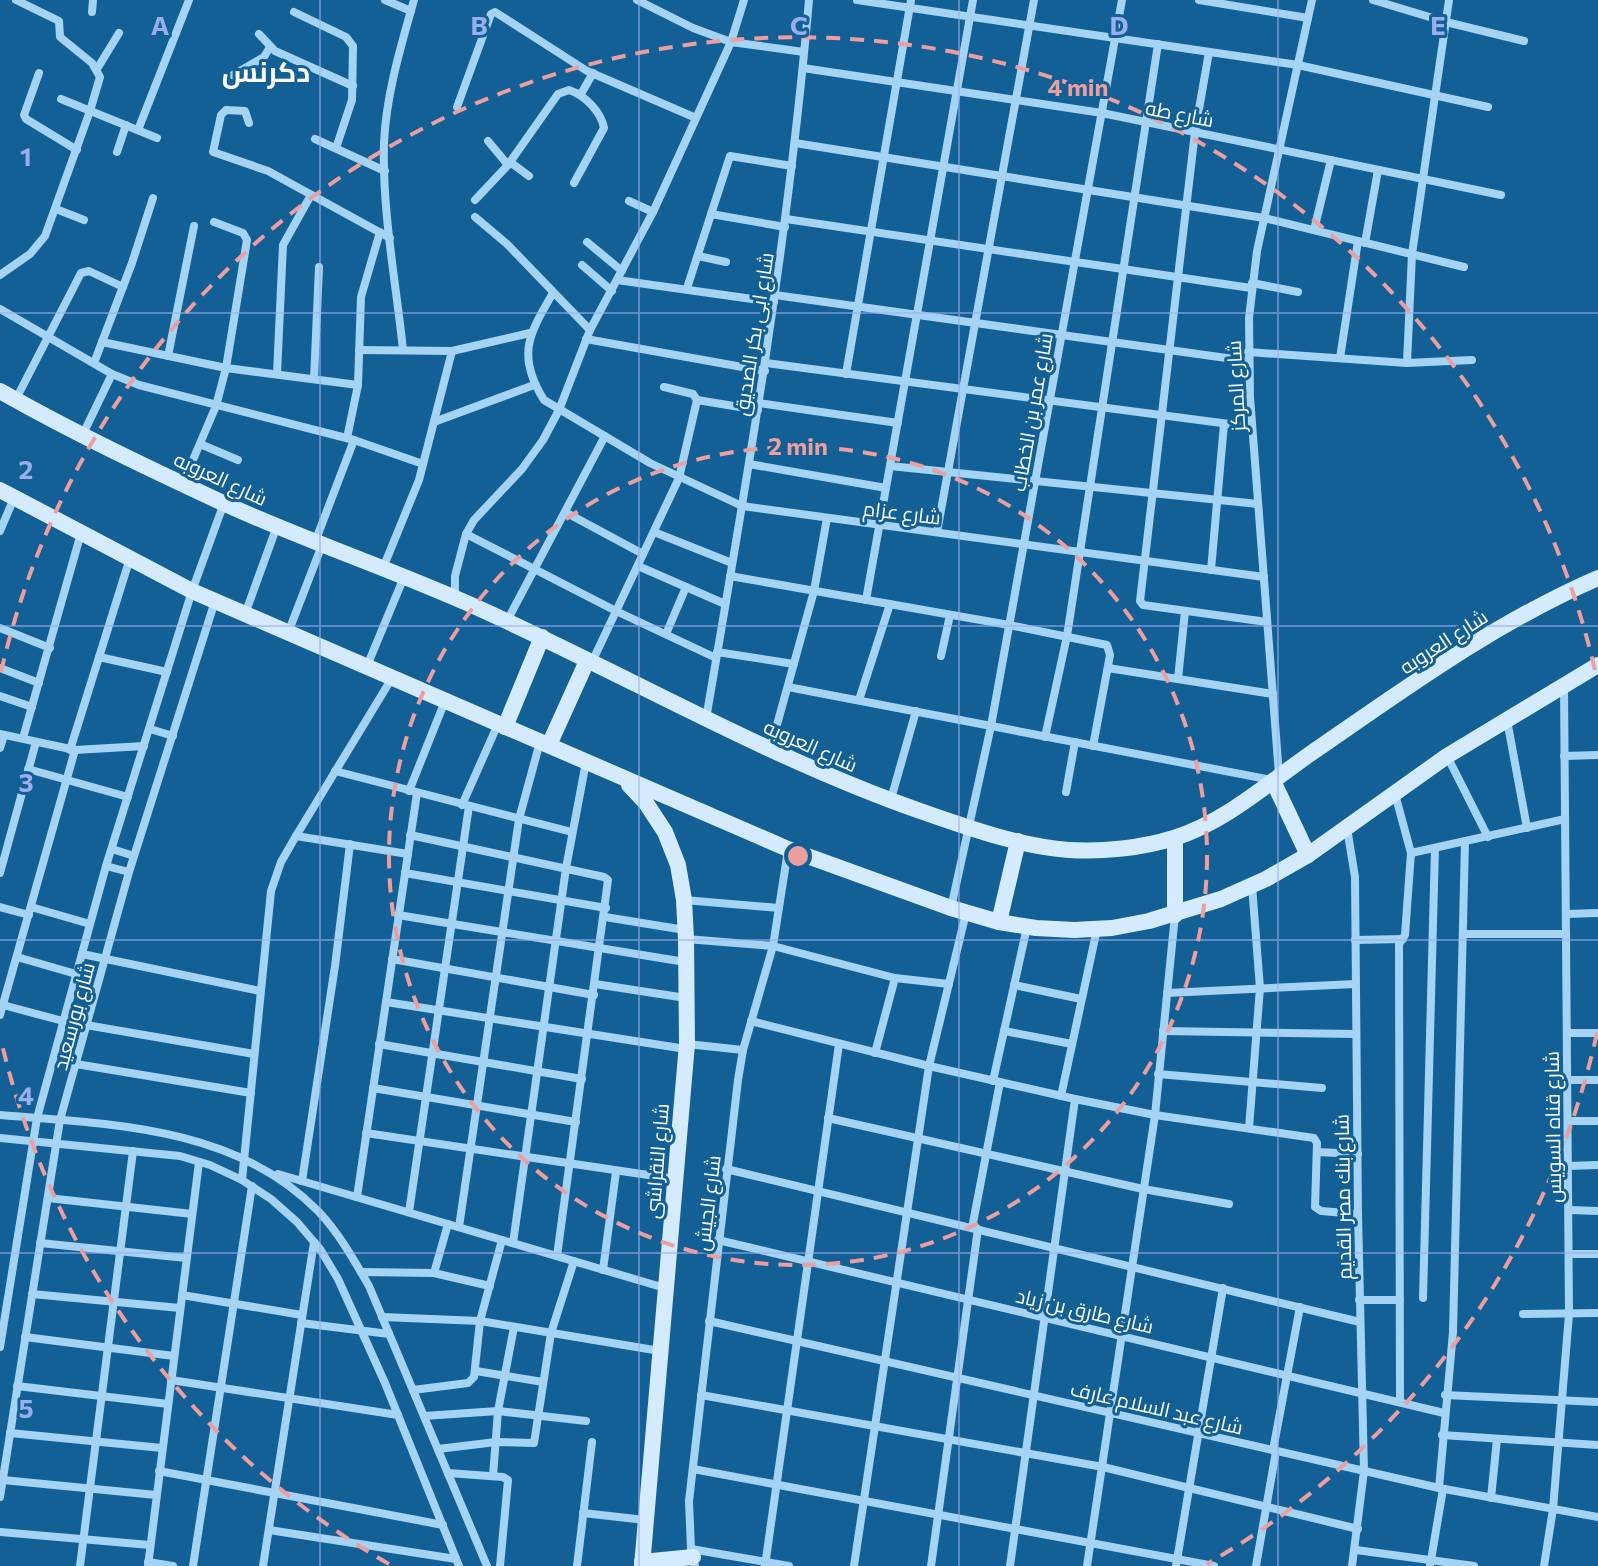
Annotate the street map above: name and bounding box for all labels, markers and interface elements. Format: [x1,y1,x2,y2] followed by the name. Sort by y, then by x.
[151,9,170,40] text: A
[470,9,488,40] text: B
[790,9,808,40] text: C
[1109,9,1129,40] text: D
[1430,9,1446,40] text: E
[222,54,310,89] district label: دكرنس
[1048,72,1108,101] text: 4 min
[1143,95,1216,134] street label: شارع طه
[20,140,32,171] text: 1
[728,251,781,418] street label: شارع ابى بكر الصديق
[1005,331,1060,494] street label: شارع عمر بن الخطاب
[1221,340,1252,433] street label: شارع المركز
[768,431,828,460] text: 2 min
[169,446,271,513] street label: شارع العروبه
[19,453,33,484] text: 2
[861,495,942,532] street label: شارع عزام
[1395,604,1493,681] street label: شارع العروبه
[759,714,862,779] street label: شارع العروبه
[18,766,34,797] text: 3
[784,842,812,870] centre of rings
[47,959,102,1073] street label: شارع بورسعيد
[1539,1051,1568,1203] street label: شارع قناه السويس
[18,1079,34,1110] text: 4
[639,1102,676,1220] street label: شارع النقراشى
[1329,1114,1358,1280] street label: شارع بنك مصر القديم
[689,1154,728,1253] street label: شارع الجيش
[1013,1282,1156,1340] street label: شارع طارق بن زياد
[1068,1375,1246,1441] street label: شارع عبد السلام عارف
[18,1392,34,1423] text: 5

